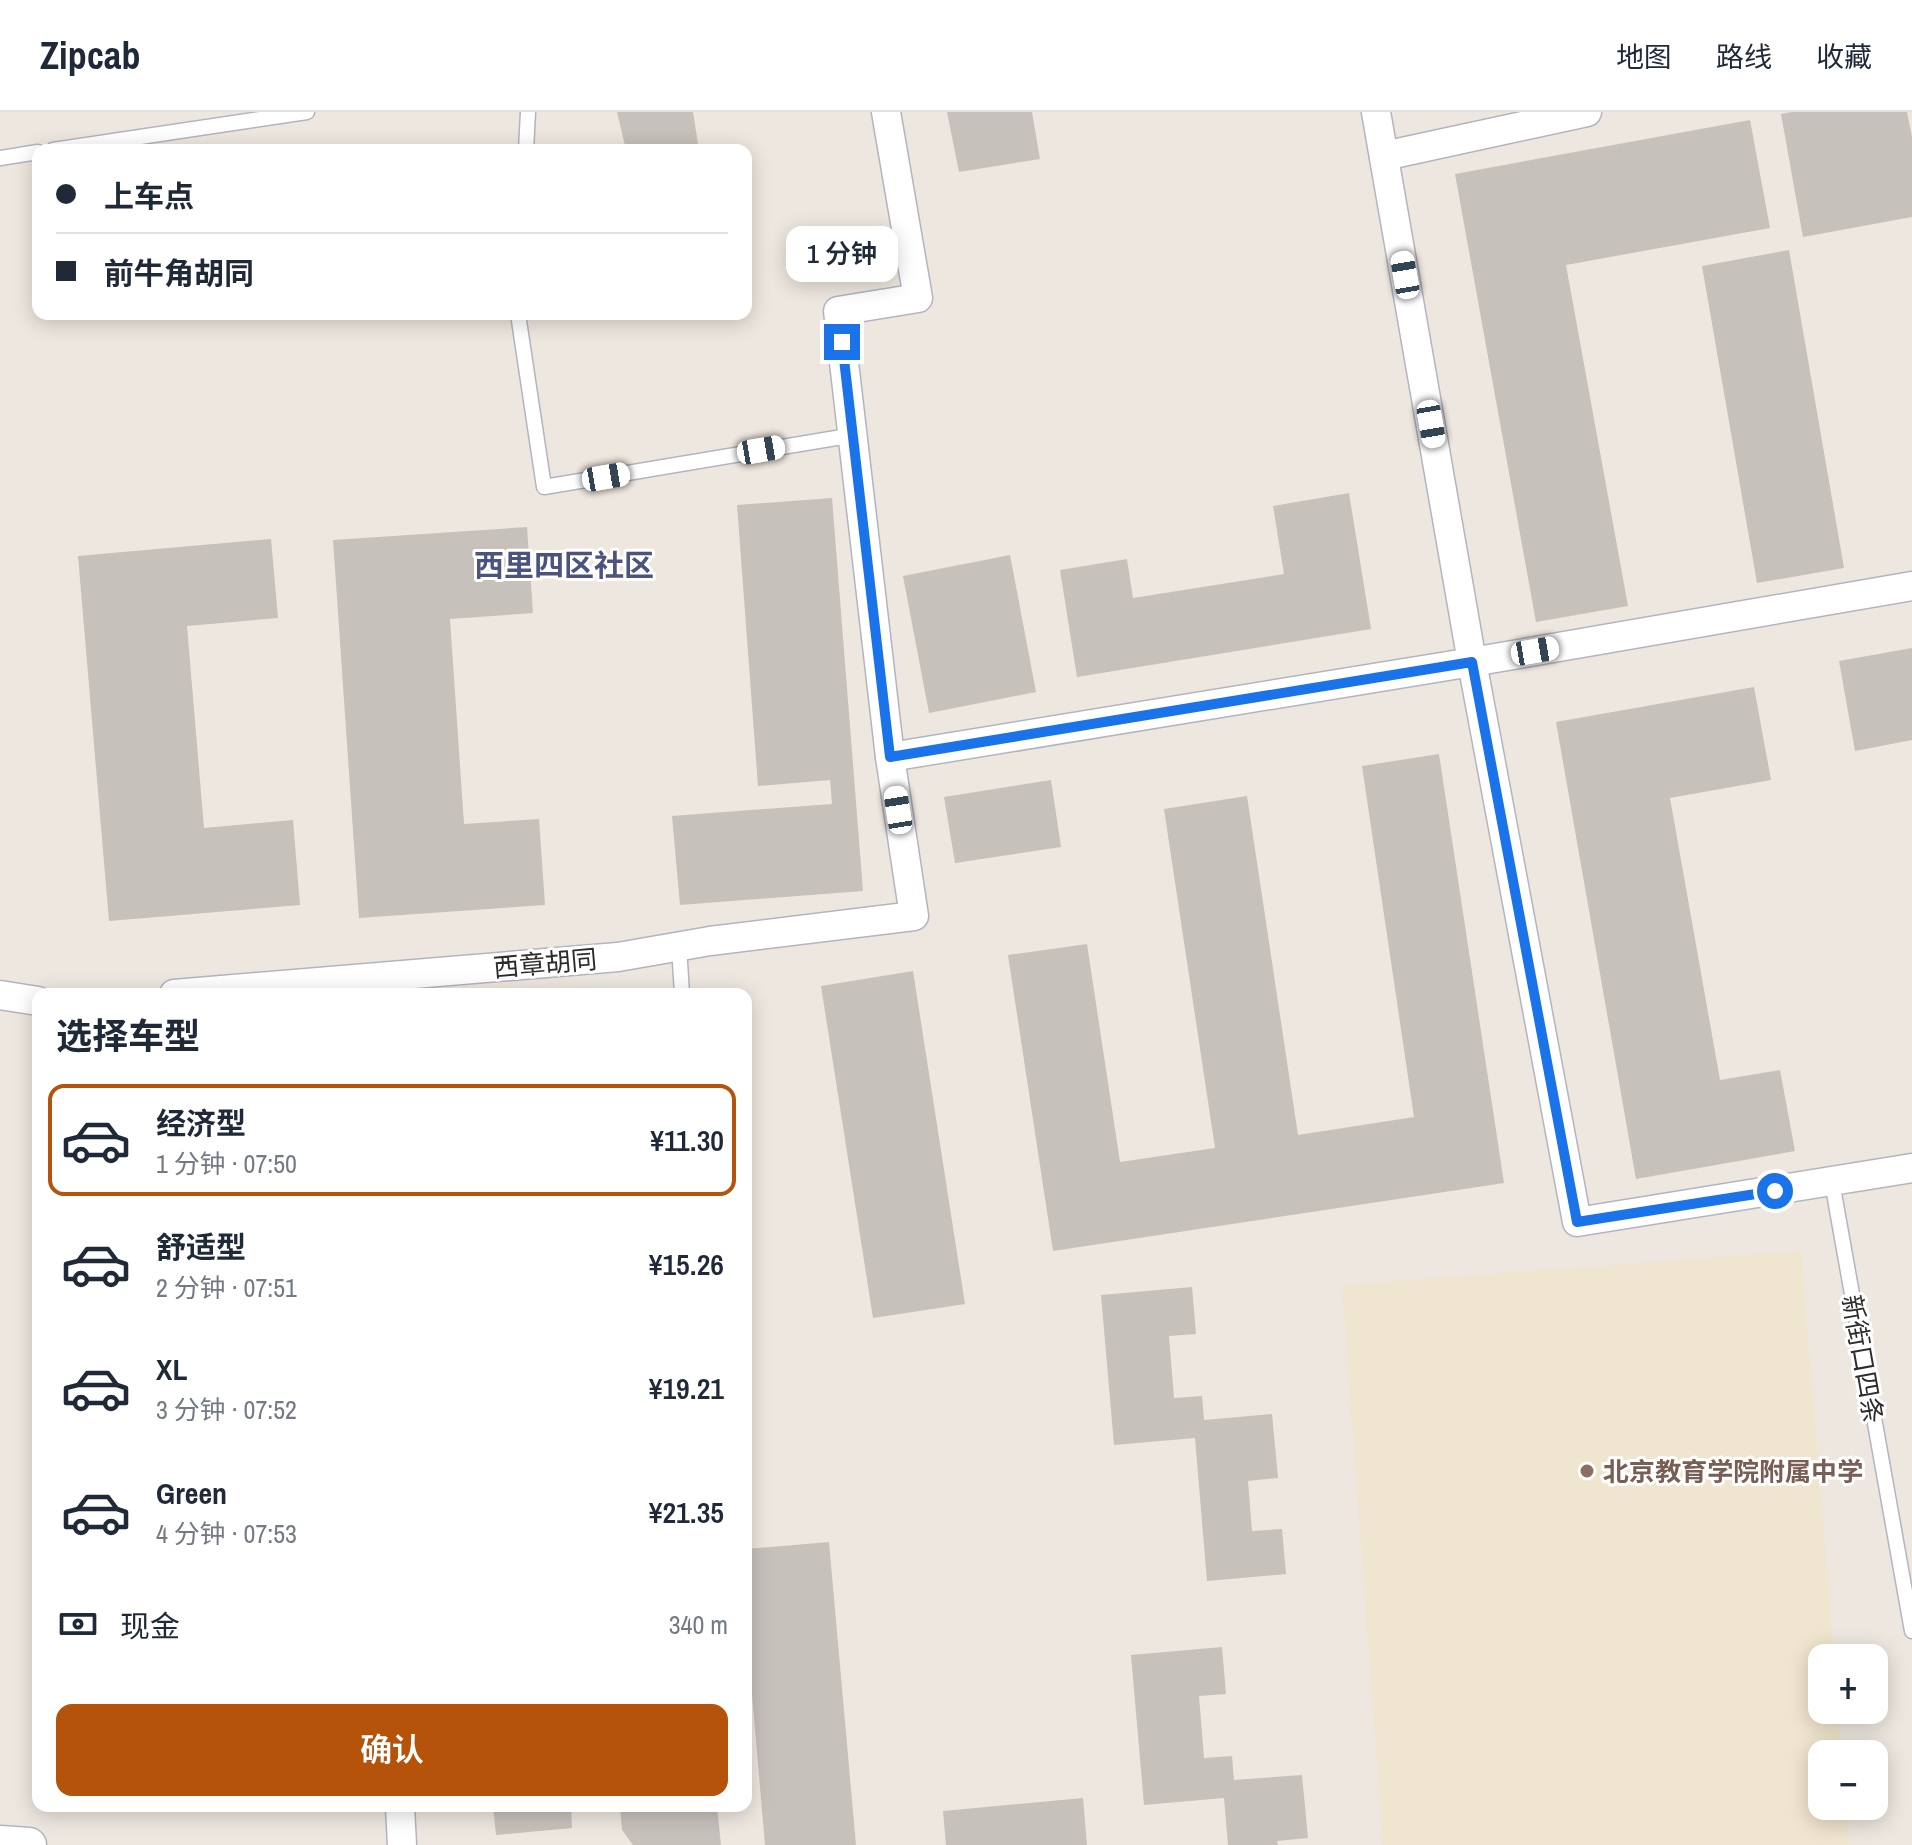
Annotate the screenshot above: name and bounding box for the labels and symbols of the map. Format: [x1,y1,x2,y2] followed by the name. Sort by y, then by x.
[786,226,898,282] callout: 1 分钟
[1389,249,1421,301] car
[824,324,860,360] route end
[1415,398,1447,450] car
[735,434,787,466] car
[580,461,632,493] car
[474,545,654,585] district label: 西里四区社区
[1509,635,1561,667] car
[882,784,914,836] car
[492,941,598,985] street label: 西章胡同
[1757,1173,1793,1209] route start
[1834,1292,1892,1426] street label: 新街口四条
[1603,1454,1863,1489] place label: 北京教育学院附属中学
[1578,1462,1596,1480] marker: 北京教育学院附属中学

